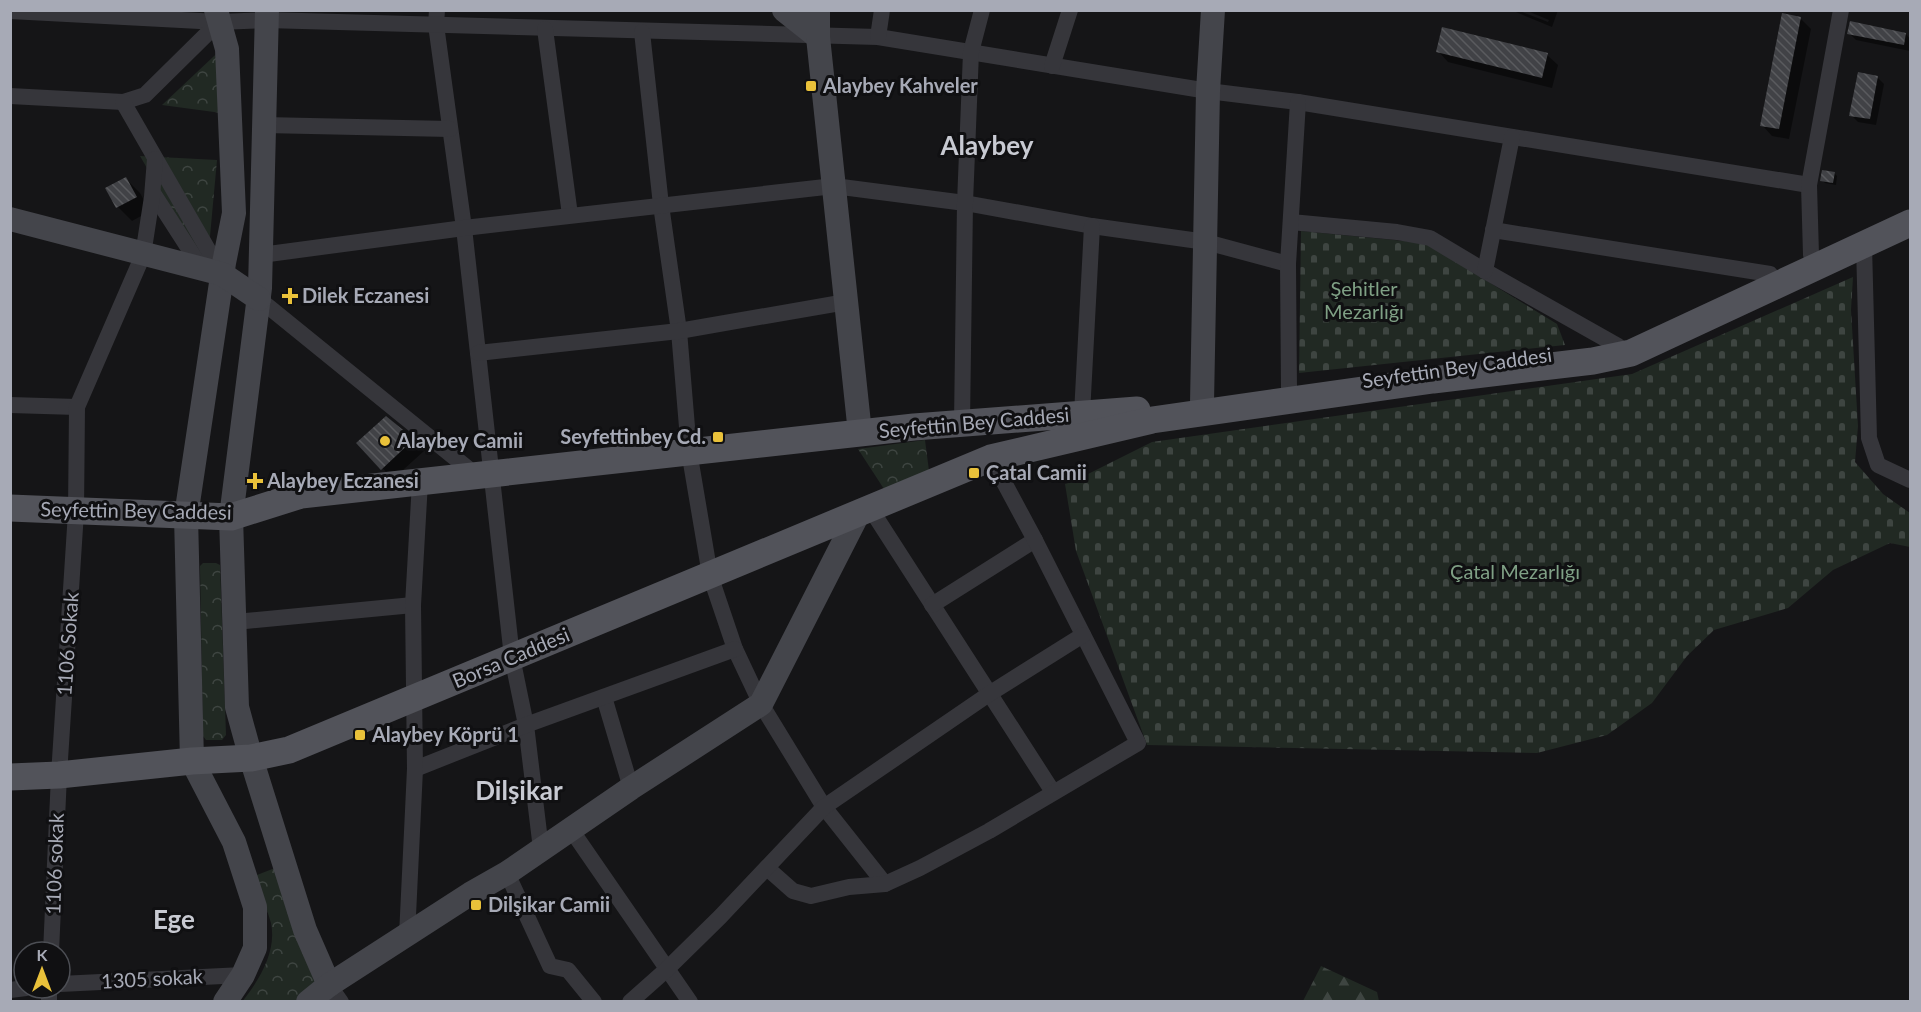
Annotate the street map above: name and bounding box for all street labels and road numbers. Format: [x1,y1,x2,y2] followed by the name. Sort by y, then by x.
[1361,342,1553,392] street label: Seyfettin Bey Caddesi
[878,402,1070,442] street label: Seyfettin Bey Caddesi
[40,496,232,524] street label: Seyfettin Bey Caddesi
[51,590,83,697] street label: 1106 Sokak
[448,622,573,693] street label: Borsa Caddesi
[40,812,68,915] street label: 1106 sokak
[100,963,204,993] street label: 1305 sokak

